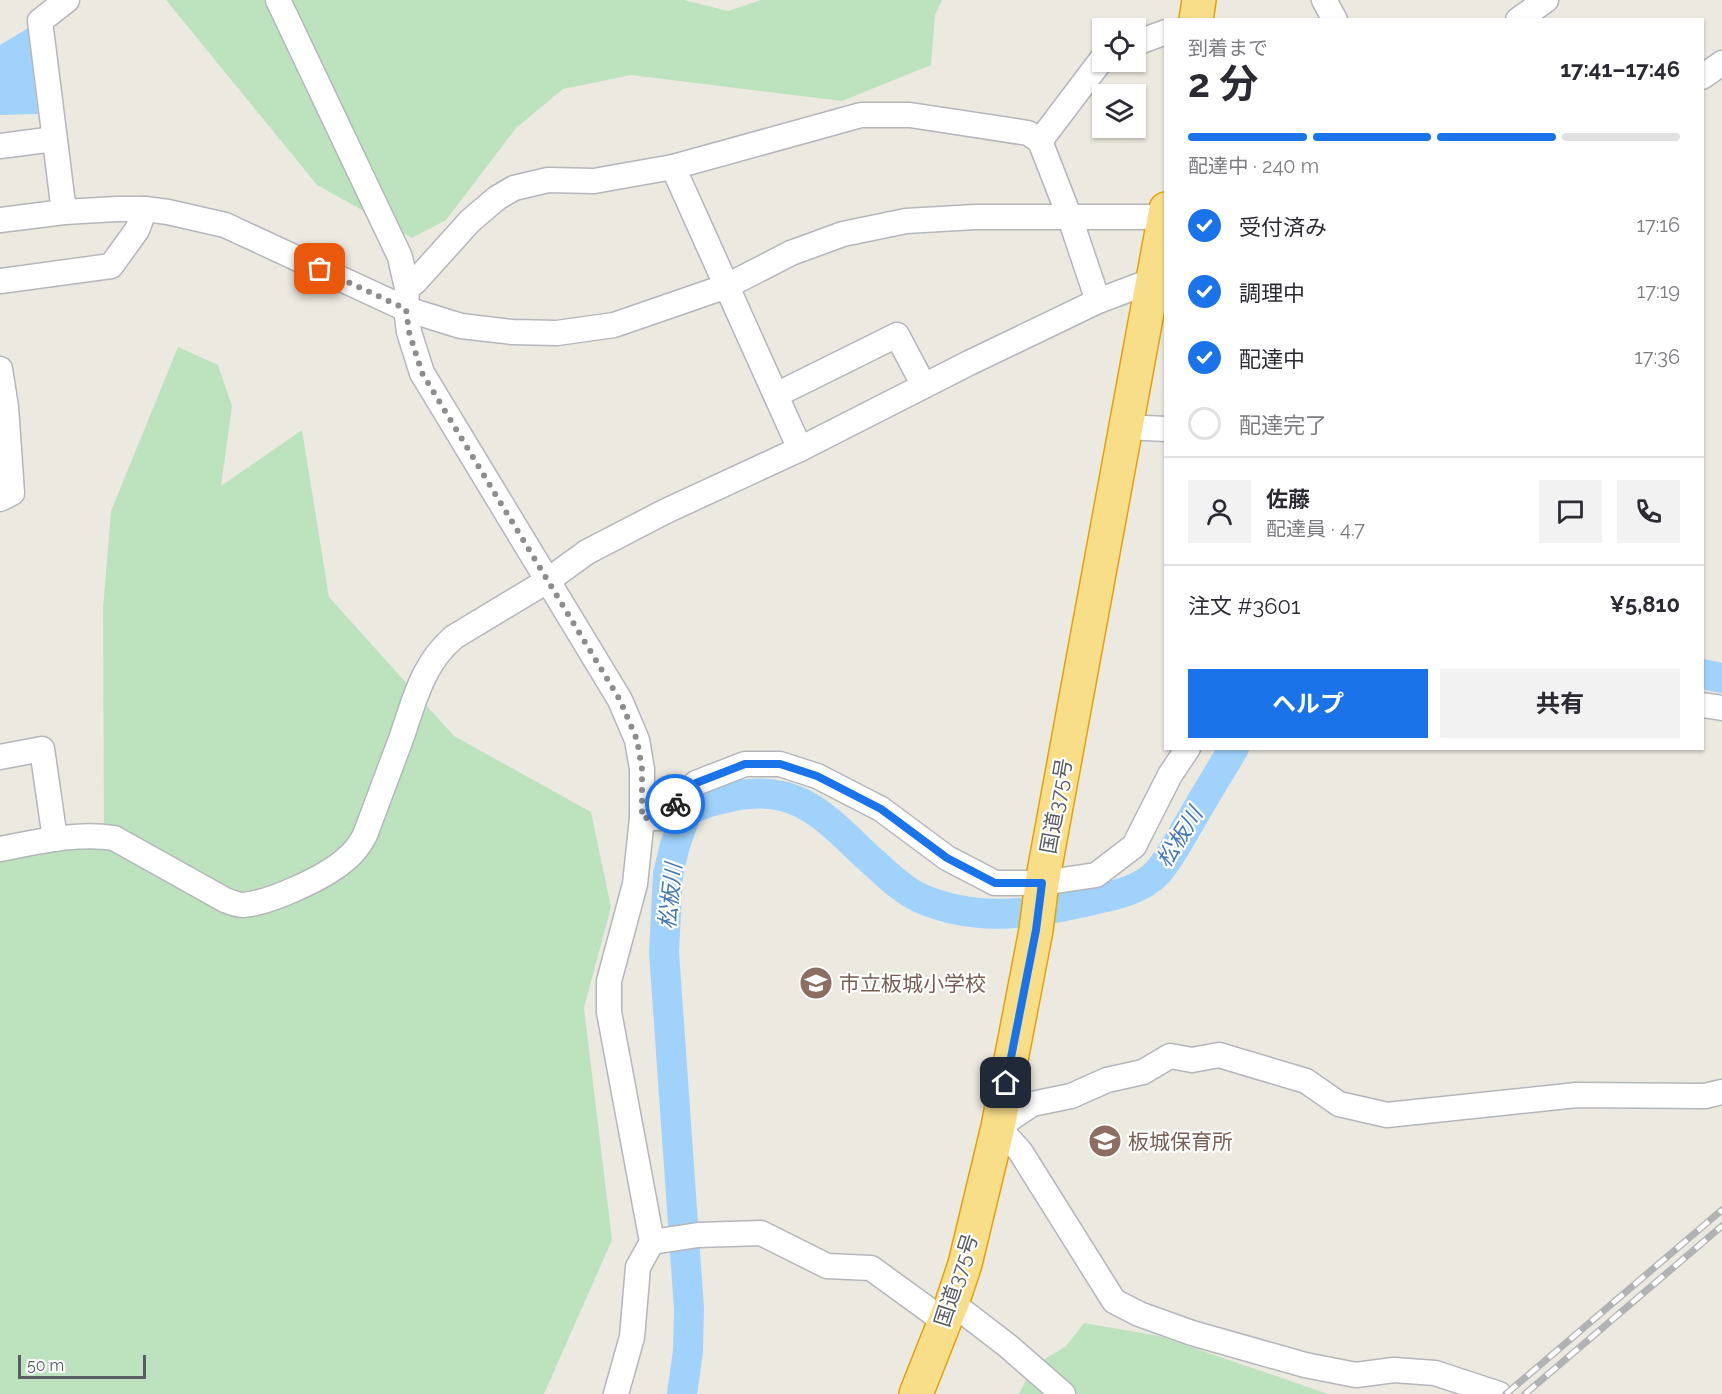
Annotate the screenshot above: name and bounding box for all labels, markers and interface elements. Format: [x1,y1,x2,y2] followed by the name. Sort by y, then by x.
[1092,18,1146,138] map controls
[1092,18,1146,72] button: locate
[1188,36,1268,60] text: 到着まで
[1560,56,1680,82] text: 17:41–17:46
[1188,60,1258,106] text: 2 分
[1092,84,1146,138] button: layers
[1188,154,1319,178] text: 配達中 · 240 m
[1188,209,1221,242] icon: check
[1636,213,1680,237] text: 17:16
[1239,214,1327,240] text: 受付済み
[294,243,345,294] pin
[303,252,336,285] icon: bag
[1188,275,1221,308] icon: check
[1637,279,1680,303] text: 17:19
[1239,280,1305,306] text: 調理中
[1188,341,1221,374] icon: check
[1634,345,1680,369] text: 17:36
[1239,346,1305,372] text: 配達中
[1239,412,1327,438] text: 配達完了
[1188,480,1251,543] button: person
[1539,480,1602,543] button: chat
[1617,480,1680,543] button: phone
[1266,486,1310,512] text: 佐藤
[1266,517,1365,541] text: 配達員 · 4.7
[1609,591,1680,617] text: ¥5,810
[1188,593,1300,619] text: 注文 #3601
[1188,669,1428,738] button: ヘルプ
[1440,669,1680,738] button: 共有
[1035,756,1077,856] street label: 国道375号
[645,774,705,834] courier
[659,788,692,821] icon: bike
[1150,800,1209,872] water label: 松板川
[654,860,687,930] water label: 松板川
[798,965,834,1001] school or university icon: 市立板城小学校
[839,971,986,996] place label: 市立板城小学校
[980,1057,1031,1108] pin
[989,1066,1022,1099] icon: home
[1087,1123,1123,1159] school or university icon: 板城保育所
[1128,1129,1233,1154] place label: 板城保育所
[929,1230,983,1330] street label: 国道375号
[18,1352,146,1380] scale bar
[27,1356,64,1375] text: 50 m

